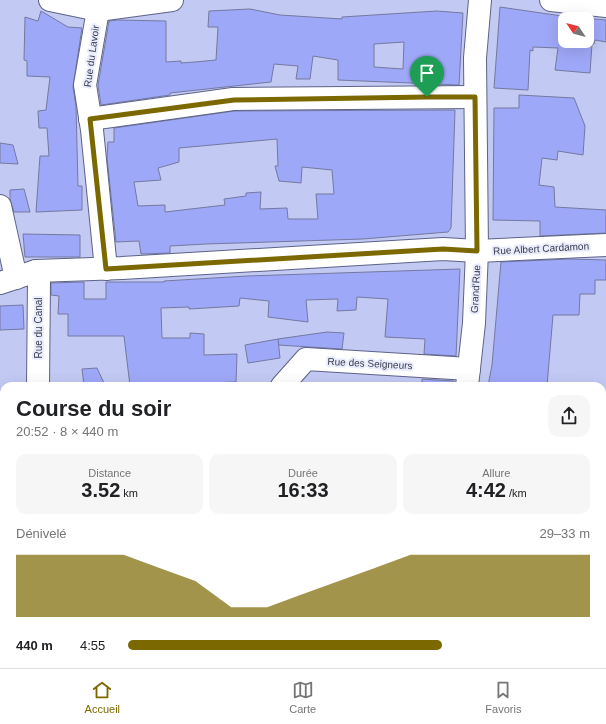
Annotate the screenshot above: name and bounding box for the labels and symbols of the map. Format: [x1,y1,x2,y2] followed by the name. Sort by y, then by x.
[558,12,594,48] north arrow
[82,24,101,88] street label: Rue du Lavoir
[410,56,444,97] pin
[493,240,589,257] street label: Rue Albert Cardamon
[469,264,482,313] street label: Grand'Rue
[33,297,44,359] street label: Rue du Canal
[327,356,413,371] street label: Rue des Seigneurs

